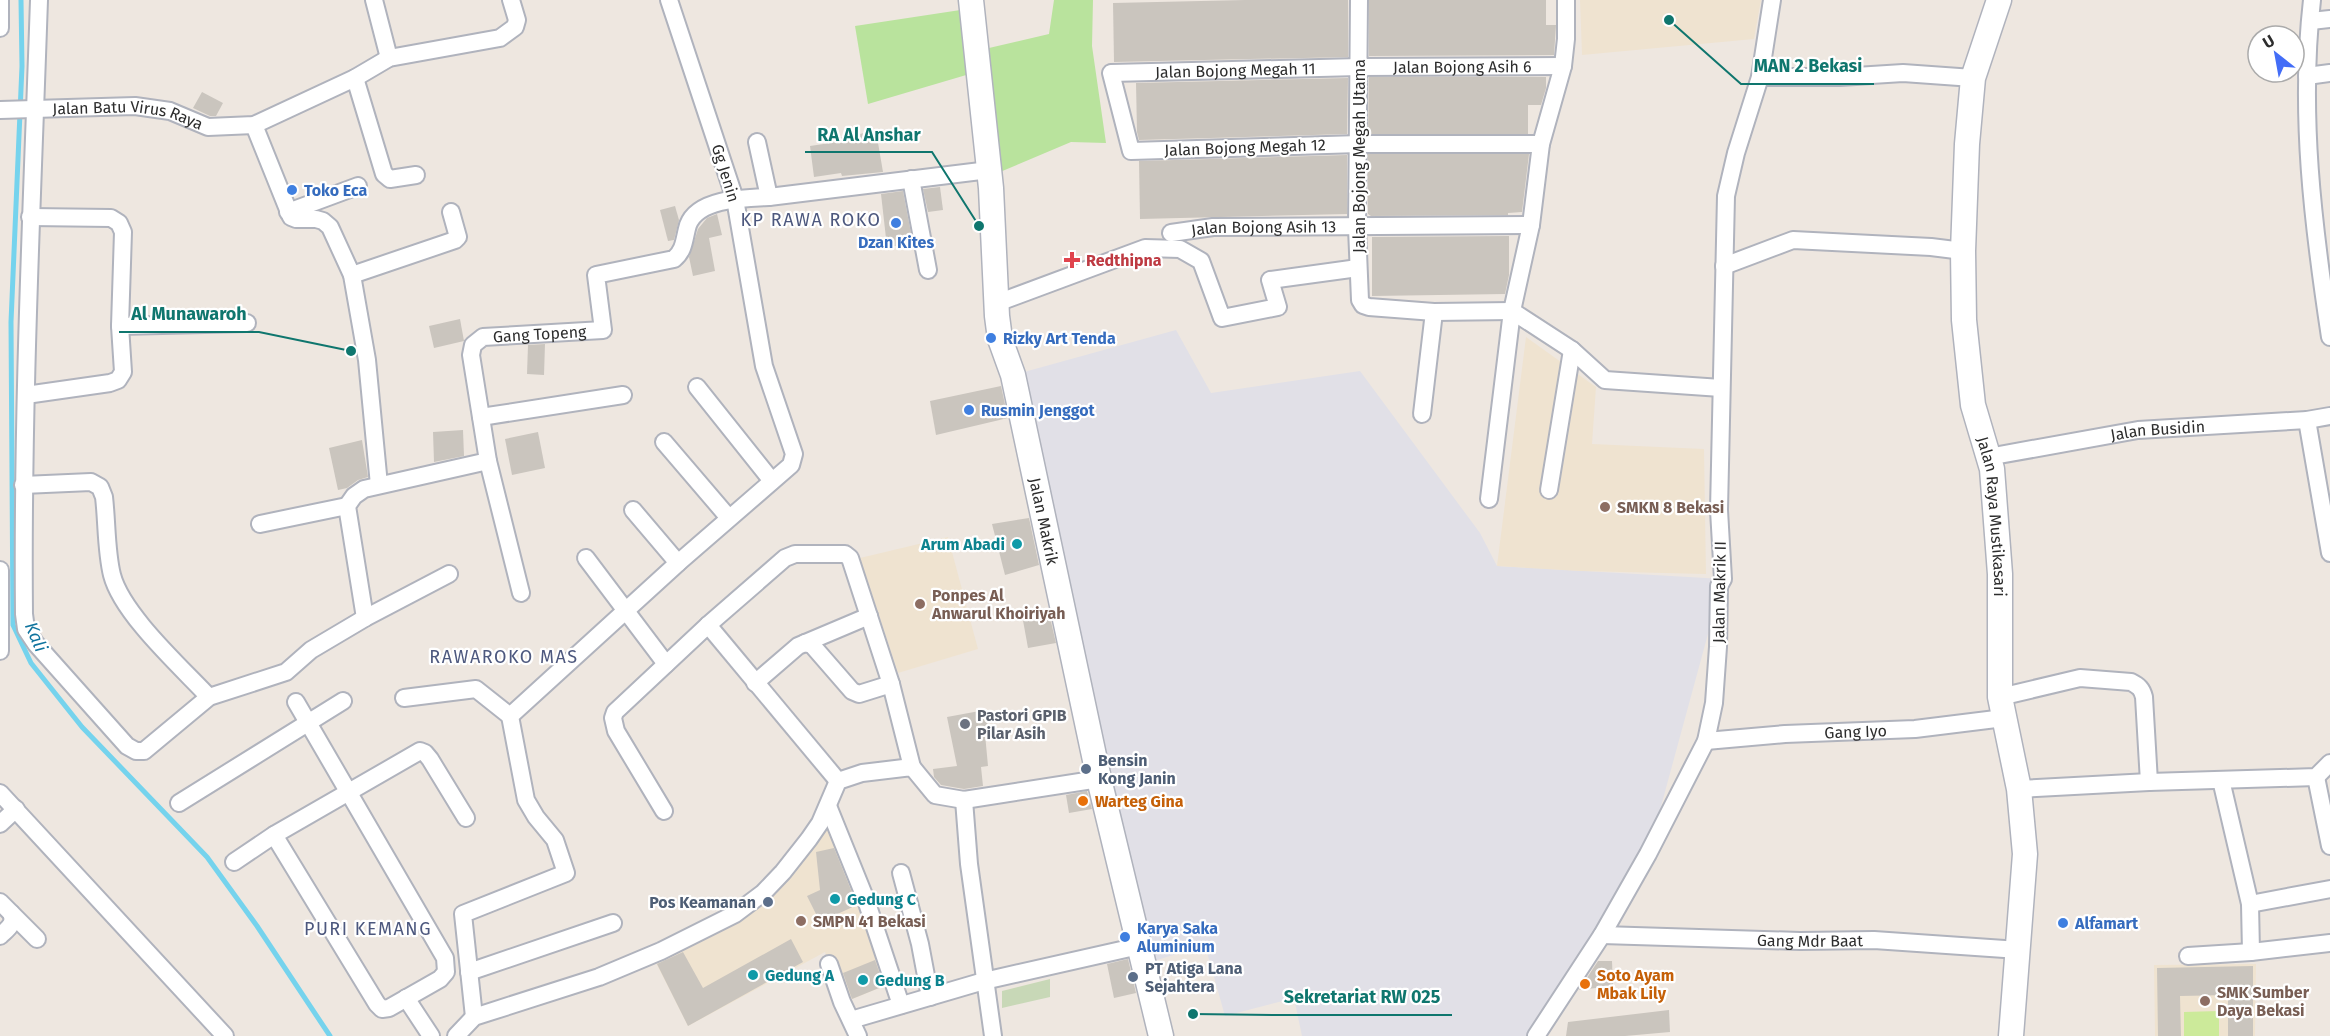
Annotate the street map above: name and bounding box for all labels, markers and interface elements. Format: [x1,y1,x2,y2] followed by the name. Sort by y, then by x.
[2246,24,2306,84] north arrow
[2259,31,2278,52] text: U
[1741,48,1874,84] callout: MAN 2 Bekasi
[1754,55,1862,77] text: MAN 2 Bekasi
[1393,57,1532,77] street label: Jalan Bojong Asih 6
[1155,59,1316,82] street label: Jalan Bojong Megah 11
[1350,59,1369,253] street label: Jalan Bojong Megah Utama
[52,97,206,134] street label: Jalan Batu Virus Raya
[805,116,932,152] callout: RA Al Anshar
[817,124,921,146] text: RA Al Anshar
[1164,135,1326,160] street label: Jalan Bojong Megah 12
[708,142,743,204] street label: Gg Jenin
[304,181,367,200] place label: Toko Eca
[285,183,299,197] marker: Toko Eca
[741,209,881,231] district label: KP RAWA ROKO
[889,216,903,230] marker: Dzan Kites
[1190,217,1336,240] street label: Jalan Bojong Asih 13
[858,233,934,252] place label: Dzan Kites
[1063,251,1081,269] marker: Redthipna
[1086,251,1162,270] place label: Redthipna
[119,296,259,332] callout: Al Munawaroh
[130,303,247,325] text: Al Munawaroh
[492,322,588,346] street label: Gang Topeng
[1003,329,1116,348] place label: Rizky Art Tenda
[984,331,998,345] marker: Rizky Art Tenda
[981,401,1096,420] place label: Rusmin Jenggot
[962,403,976,417] marker: Rusmin Jenggot
[2109,417,2206,445] street label: Jalan Busidin
[1973,434,2009,597] street label: Jalan Raya Mustikasari
[1025,476,1062,567] street label: Jalan Makrik
[1617,498,1724,517] place label: SMKN 8 Bekasi
[1598,500,1612,514] marker: SMKN 8 Bekasi
[920,535,1005,554] place label: Arum Abadi
[1010,537,1024,551] marker: Arum Abadi
[1709,541,1730,643] street label: Jalan Makrik II
[931,586,1065,623] place label: Ponpes Al Anwarul Khoiriyah
[913,597,927,611] marker: Ponpes Al Anwarul Khoiriyah
[20,619,52,655] water label: Kali
[429,646,579,668] district label: RAWAROKO MAS
[977,706,1067,743] place label: Pastori GPIB Pilar Asih
[958,717,972,731] marker: Pastori GPIB Pilar Asih
[1824,721,1887,742] street label: Gang Iyo
[1098,751,1176,788] place label: Bensin Kong Janin
[1079,762,1093,776] marker: Bensin Kong Janin
[1095,792,1184,811] place label: Warteg Gina
[1076,794,1090,808] marker: Warteg Gina
[847,890,917,909] place label: Gedung C
[828,892,842,906] marker: Gedung C
[649,893,756,912] place label: Pos Keamanan
[761,895,775,909] marker: Pos Keamanan
[813,912,926,931] place label: SMPN 41 Bekasi
[794,914,808,928] marker: SMPN 41 Bekasi
[2074,914,2139,933] place label: Alfamart
[2056,916,2070,930] marker: Alfamart
[304,918,432,940] district label: PURI KEMANG
[1136,919,1218,956] place label: Karya Saka Aluminium
[1118,930,1132,944] marker: Karya Saka Aluminium
[1757,931,1863,951] street label: Gang Mdr Baat
[1145,959,1243,996] place label: PT Atiga Lana Sejahtera
[765,966,835,985] place label: Gedung A
[1597,966,1674,1003] place label: Soto Ayam Mbak Lily
[746,968,760,982] marker: Gedung A
[1126,970,1140,984] marker: PT Atiga Lana Sejahtera
[875,971,945,990] place label: Gedung B
[856,973,870,987] marker: Gedung B
[1578,977,1592,991] marker: Soto Ayam Mbak Lily
[1272,979,1452,1015] callout: Sekretariat RW 025
[2217,983,2310,1020] place label: SMK Sumber Daya Bekasi
[1284,986,1441,1008] text: Sekretariat RW 025
[2198,994,2212,1008] marker: SMK Sumber Daya Bekasi

